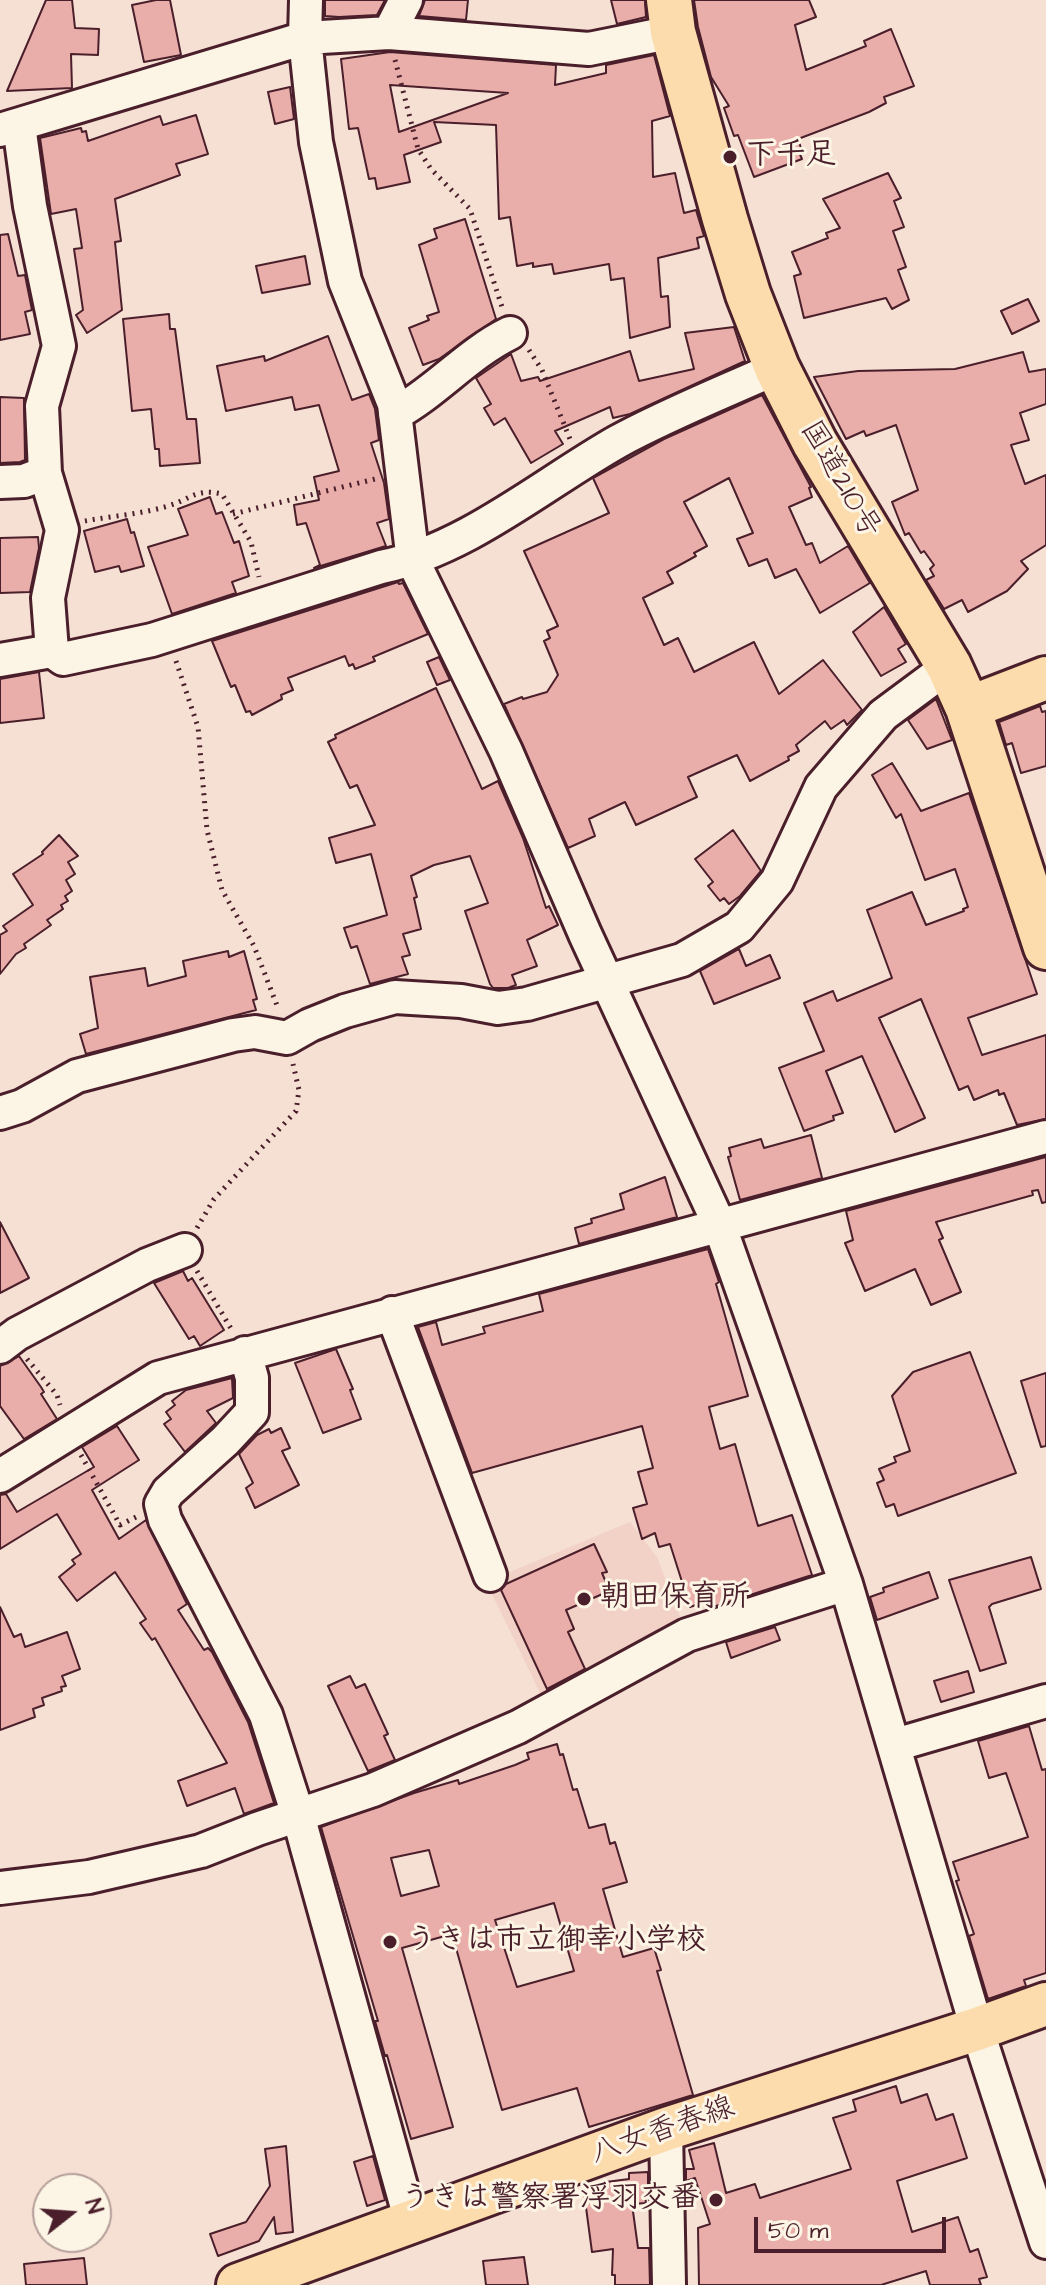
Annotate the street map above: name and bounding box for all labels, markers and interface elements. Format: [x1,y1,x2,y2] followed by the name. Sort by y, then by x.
[746,139,836,175] place label: 下千足
[721,148,739,166] marker: 下千足
[791,415,887,545] street label: 国道210号
[600,1581,750,1617] place label: 朝田保育所
[575,1590,593,1608] marker: 朝田保育所
[406,1924,706,1960] place label: うきは市立御幸小学校
[381,1933,399,1951] marker: うきは市立御幸小学校
[586,2091,740,2173] street label: 八女香春線
[32,2173,112,2253] north arrow
[400,2182,700,2218] place label: うきは警察署浮羽交番
[707,2191,725,2209] marker: うきは警察署浮羽交番
[77,2195,110,2218] text: N
[758,2201,950,2251] scale bar
[768,2214,828,2248] text: 50 m

